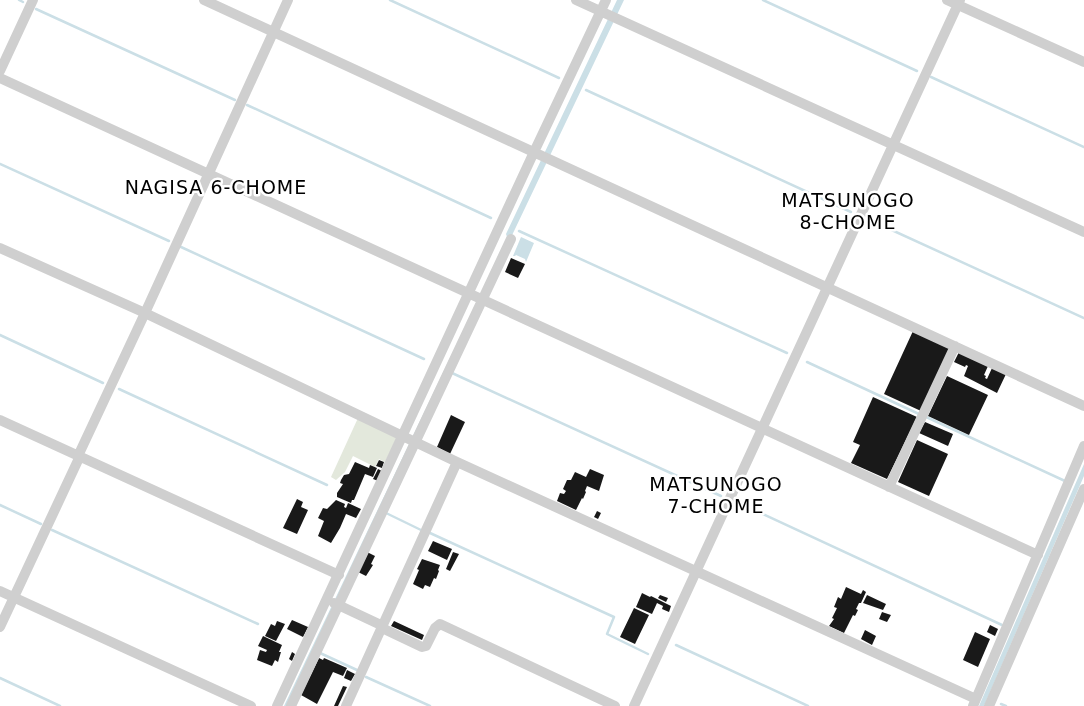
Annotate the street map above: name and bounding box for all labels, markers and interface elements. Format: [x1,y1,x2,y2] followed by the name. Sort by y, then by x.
[125,176,307,198] district label: NAGISA 6-CHOME
[781,189,915,233] district label: MATSUNOGO 8-CHOME
[649,473,783,517] district label: MATSUNOGO 7-CHOME

